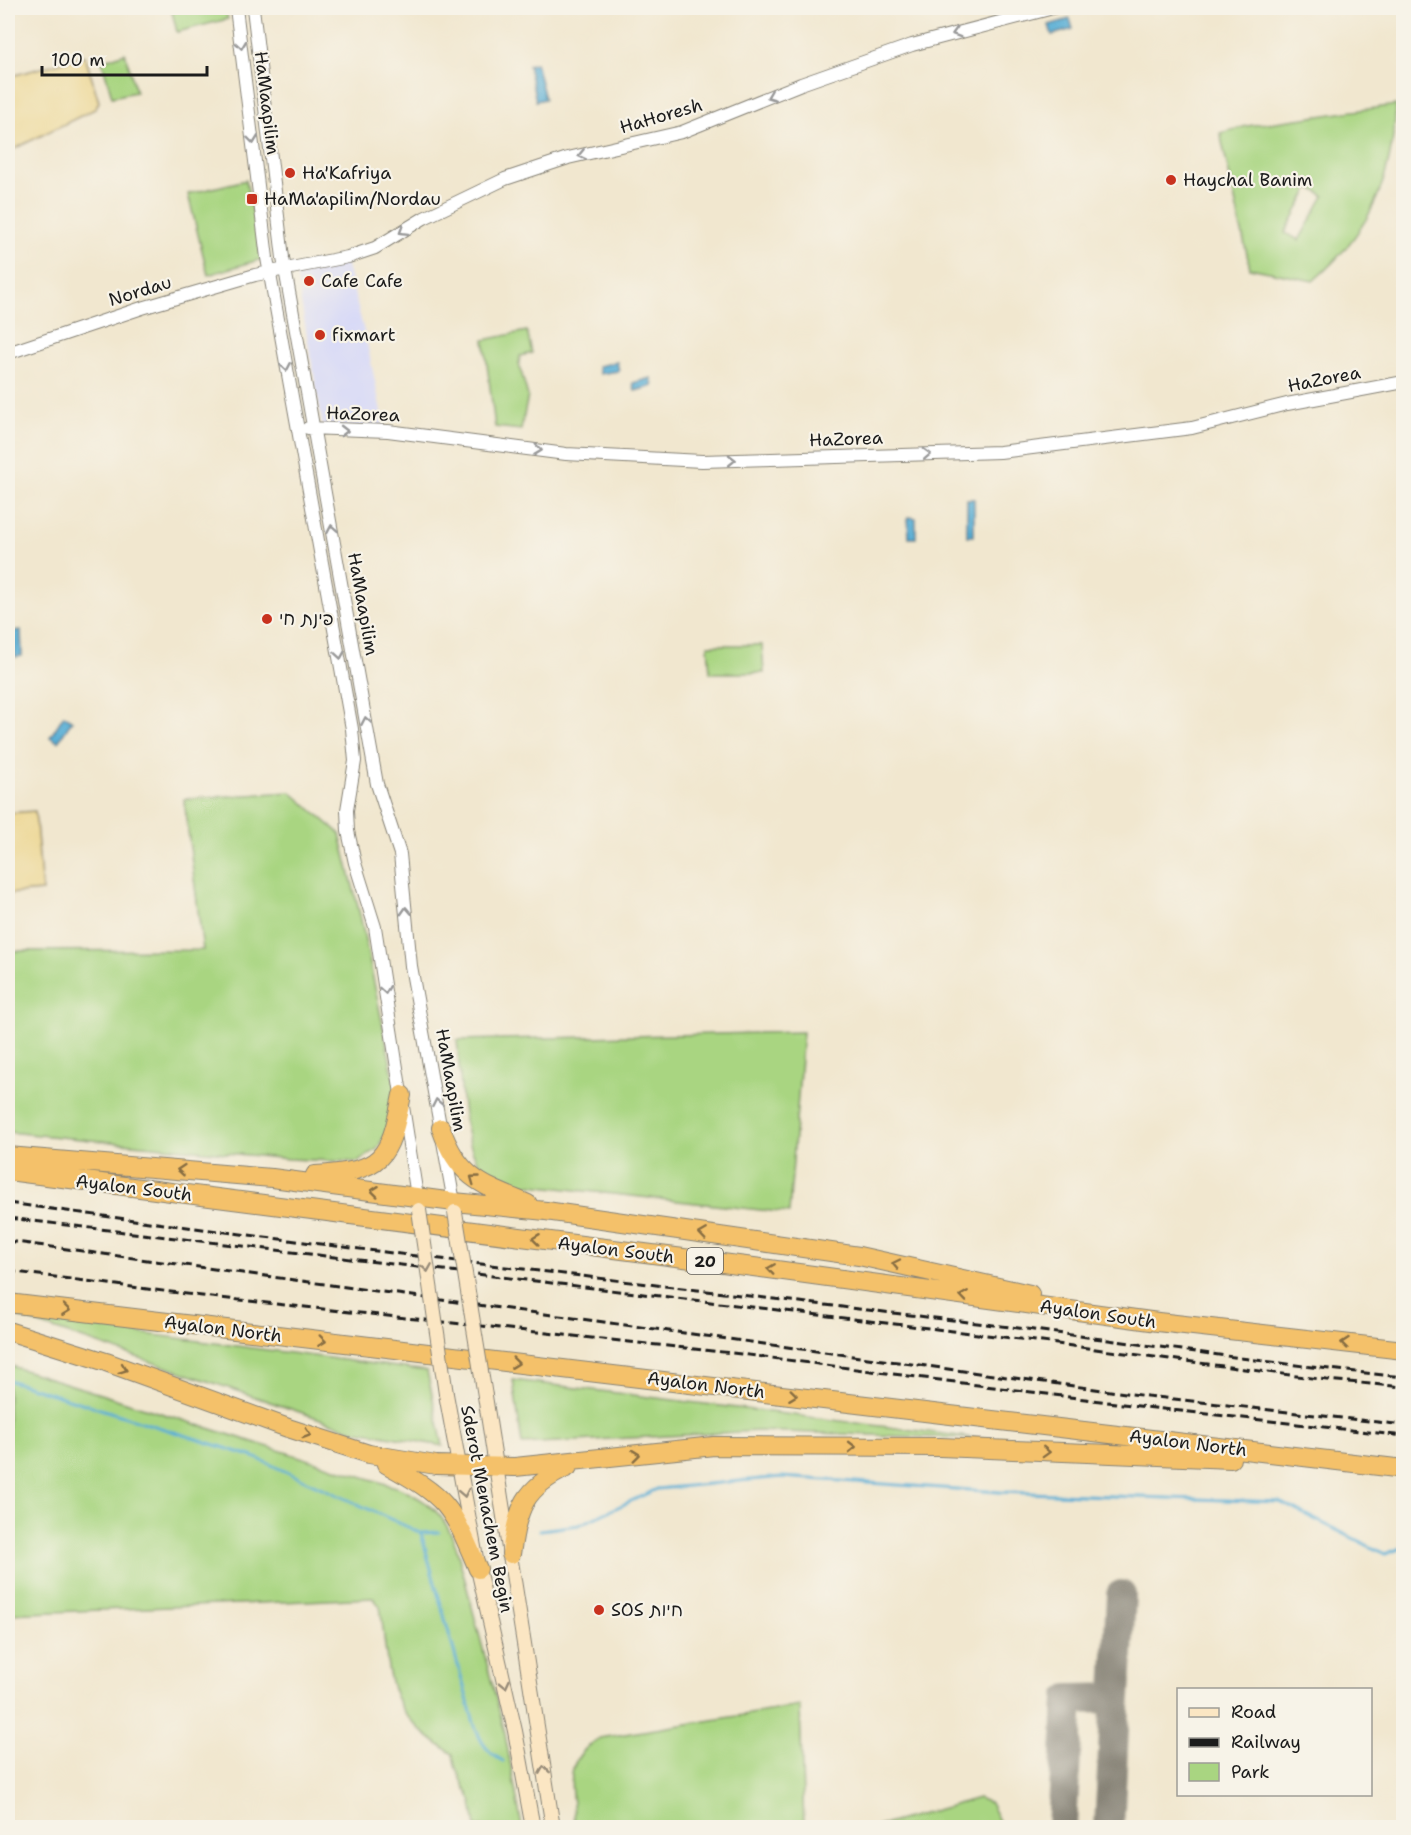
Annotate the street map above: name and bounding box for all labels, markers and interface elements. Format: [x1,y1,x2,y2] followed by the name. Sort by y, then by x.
[951,26,962,38] one-way arrow
[42,39,207,77] scale bar
[235,40,247,49] one-way arrow
[51,48,105,72] text: 100 m
[249,50,285,156] street label: HaMaapilim
[767,89,778,101] one-way arrow
[617,93,705,139] street label: HaHoresh
[247,136,259,145] one-way arrow
[577,148,587,161] one-way arrow
[302,161,392,185] place label: Ha'Kafriya
[283,166,297,180] marker: Ha'Kafriya
[1183,168,1312,192] place label: Haychal Banim
[1164,173,1178,187] marker: Haychal Banim
[264,187,441,211] place label: HaMa'apilim/Nordau
[245,192,259,206] marker: HaMa'apilim/Nordau
[399,224,409,236] one-way arrow
[321,269,403,293] place label: Cafe Cafe
[106,270,174,312] street label: Nordau
[302,274,316,288] marker: Cafe Cafe
[332,323,396,347] place label: fixmart
[313,328,327,342] marker: fixmart
[1285,360,1363,398] street label: HaZorea
[279,362,292,372] one-way arrow
[326,401,400,427] street label: HaZorea
[340,425,349,437] one-way arrow
[809,426,883,452] street label: HaZorea
[533,443,542,456] one-way arrow
[923,448,932,461] one-way arrow
[728,454,737,467] one-way arrow
[326,524,339,534] one-way arrow
[342,551,384,657] street label: HaMaapilim
[279,607,334,631] place label: פינת חי
[260,612,274,626] marker: פינת חי
[333,650,345,659] one-way arrow
[360,716,373,726] one-way arrow
[399,906,412,915] one-way arrow
[378,985,390,995] one-way arrow
[430,1027,472,1133] street label: HaMaapilim
[431,1099,444,1109] one-way arrow
[177,1164,186,1177] one-way arrow
[74,1169,194,1207] street label: Ayalon South
[469,1175,480,1186] one-way arrow
[370,1185,380,1197] one-way arrow
[698,1228,708,1240] one-way arrow
[556,1231,676,1269] street label: Ayalon South
[531,1234,541,1246] one-way arrow
[687,1248,723,1274] road number: 20
[891,1259,901,1272] one-way arrow
[421,1263,433,1273] one-way arrow
[767,1264,776,1276] one-way arrow
[960,1290,969,1302] one-way arrow
[1038,1294,1158,1334] street label: Ayalon South
[61,1303,70,1316] one-way arrow
[163,1310,283,1348] street label: Ayalon North
[317,1334,326,1346] one-way arrow
[1341,1338,1350,1350] one-way arrow
[511,1356,520,1369] one-way arrow
[117,1361,128,1374] one-way arrow
[646,1366,766,1404] street label: Ayalon North
[788,1388,797,1401] one-way arrow
[455,1403,519,1615] street label: Sderot Menachem Begin
[1128,1424,1248,1462] street label: Ayalon North
[301,1427,312,1440] one-way arrow
[847,1441,856,1453] one-way arrow
[1042,1445,1051,1458] one-way arrow
[632,1450,641,1462] one-way arrow
[457,1488,470,1498] one-way arrow
[611,1598,683,1622] place label: SOS חיות
[592,1603,606,1617] marker: SOS חיות
[497,1679,510,1689] one-way arrow
[1177,1688,1372,1796] legend
[1231,1700,1276,1724] text: Road
[1231,1730,1301,1754] text: Railway
[1231,1760,1270,1784] text: Park
[538,1765,551,1775] one-way arrow

